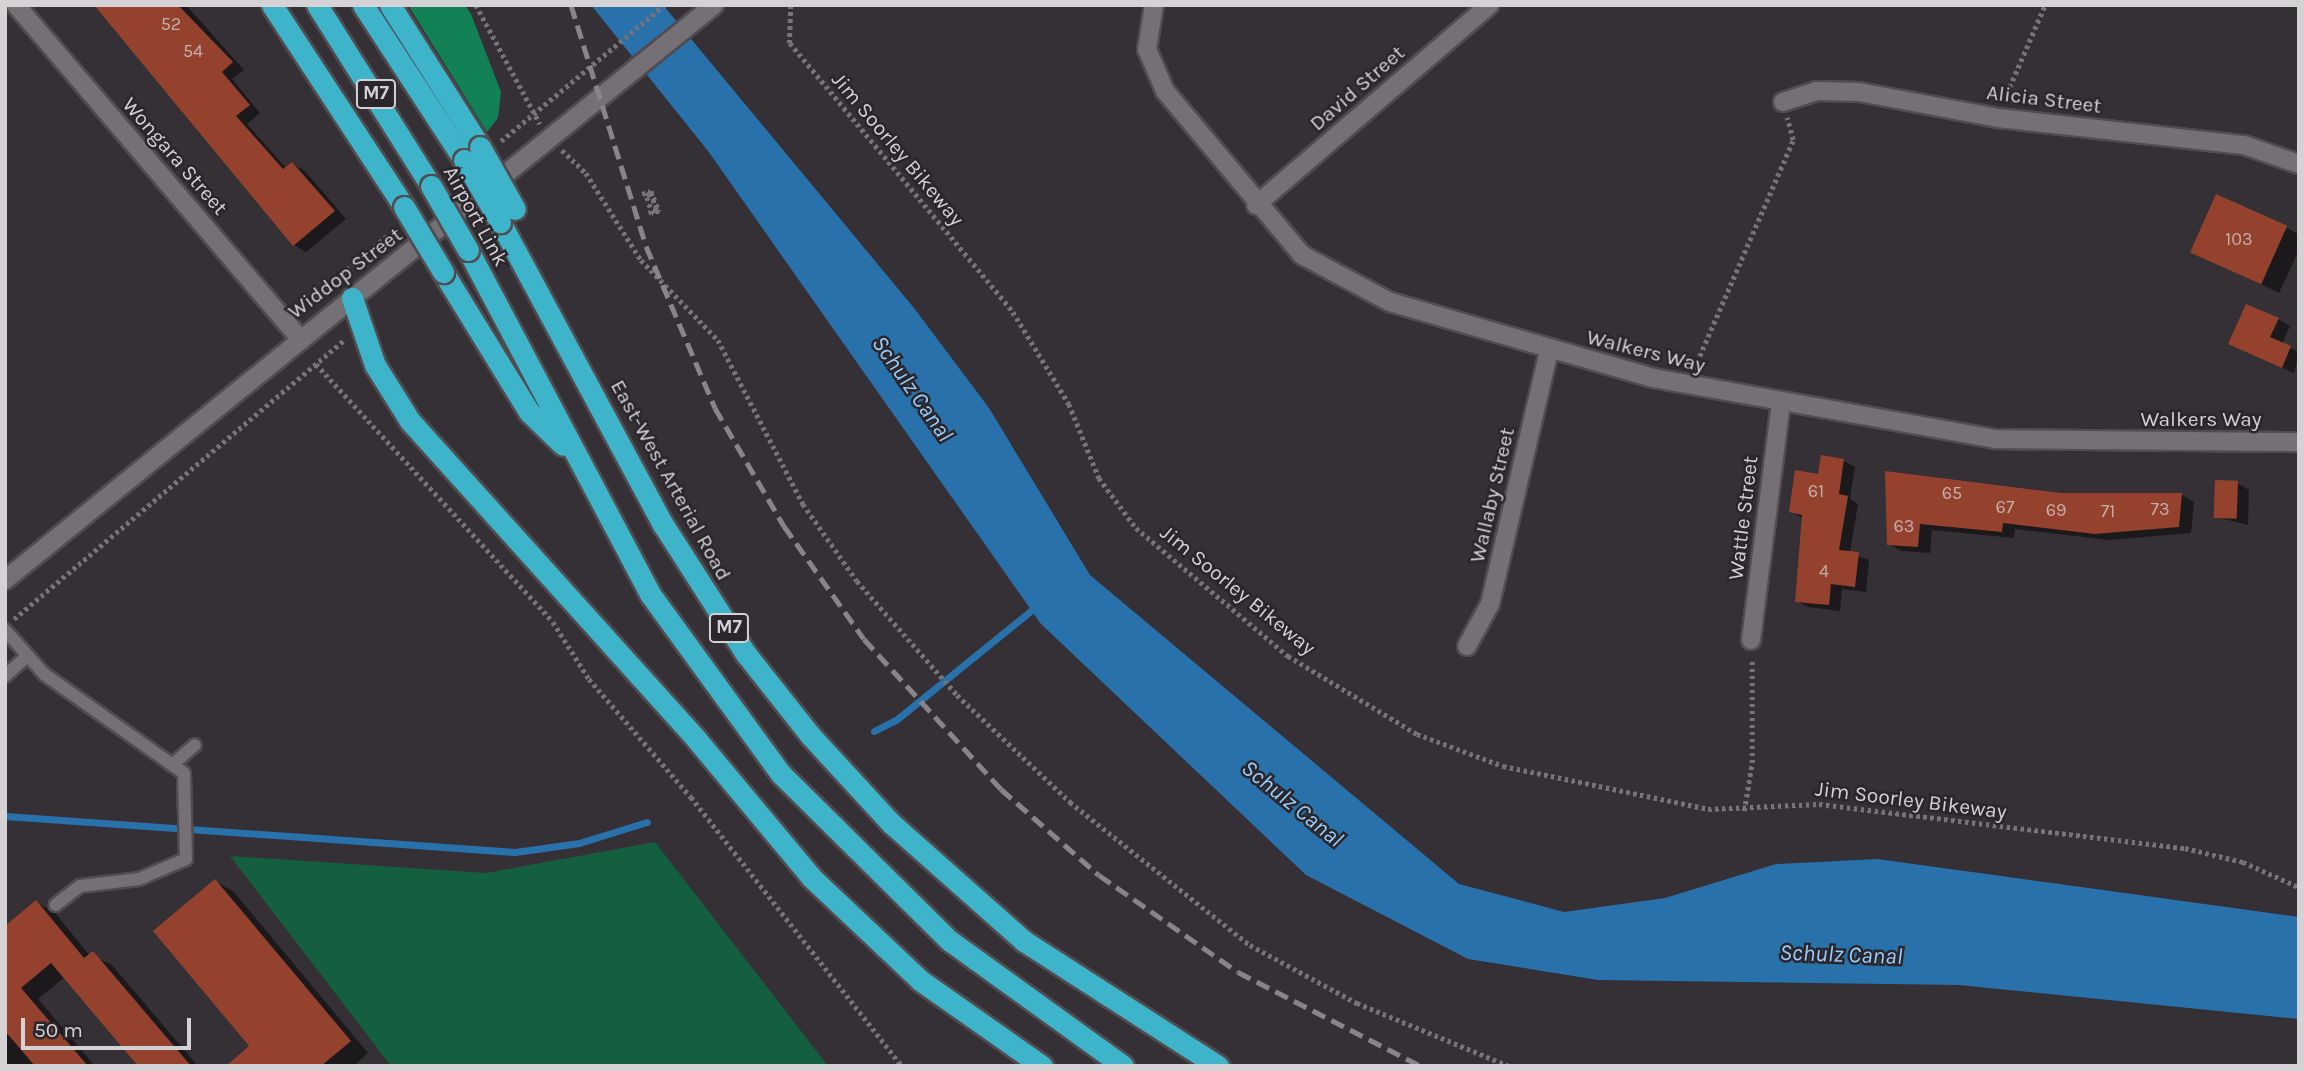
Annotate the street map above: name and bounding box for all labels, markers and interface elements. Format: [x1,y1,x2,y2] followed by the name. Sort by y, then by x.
[161,13,181,35] house number: 52
[183,40,203,62] house number: 54
[1304,40,1410,136] street label: David Street
[826,67,970,231] street label: Jim Soorley Bikeway
[355,78,397,110] road number: M7
[1985,79,2103,119] street label: Alicia Street
[117,92,233,220] street label: Wongara Street
[438,161,514,271] street label: Airport Link
[283,222,407,324] street label: Widdop Street
[2225,228,2253,250] house number: 103
[1584,324,1708,378] street label: Walkers Way
[865,331,959,447] water label: Schulz Canal
[605,375,737,585] street label: East-West Arterial Road
[2140,406,2262,432] street label: Walkers Way
[1464,425,1520,565] street label: Wallaby Street
[1723,455,1763,581] street label: Wattle Street
[1808,480,1824,502] house number: 61
[1942,482,1962,504] house number: 65
[1996,496,2014,518] house number: 67
[2150,498,2170,520] house number: 73
[2046,499,2066,521] house number: 69
[2101,500,2115,522] house number: 71
[1894,515,1914,537] house number: 63
[1155,520,1321,660] street label: Jim Soorley Bikeway
[1819,560,1829,582] house number: 4
[708,612,750,643] road number: M7
[1236,755,1348,853] water label: Schulz Canal
[1814,776,2008,824] street label: Jim Soorley Bikeway
[1779,939,1903,971] water label: Schulz Canal
[24,1004,194,1048] scale bar
[34,1018,83,1042] text: 50 m

